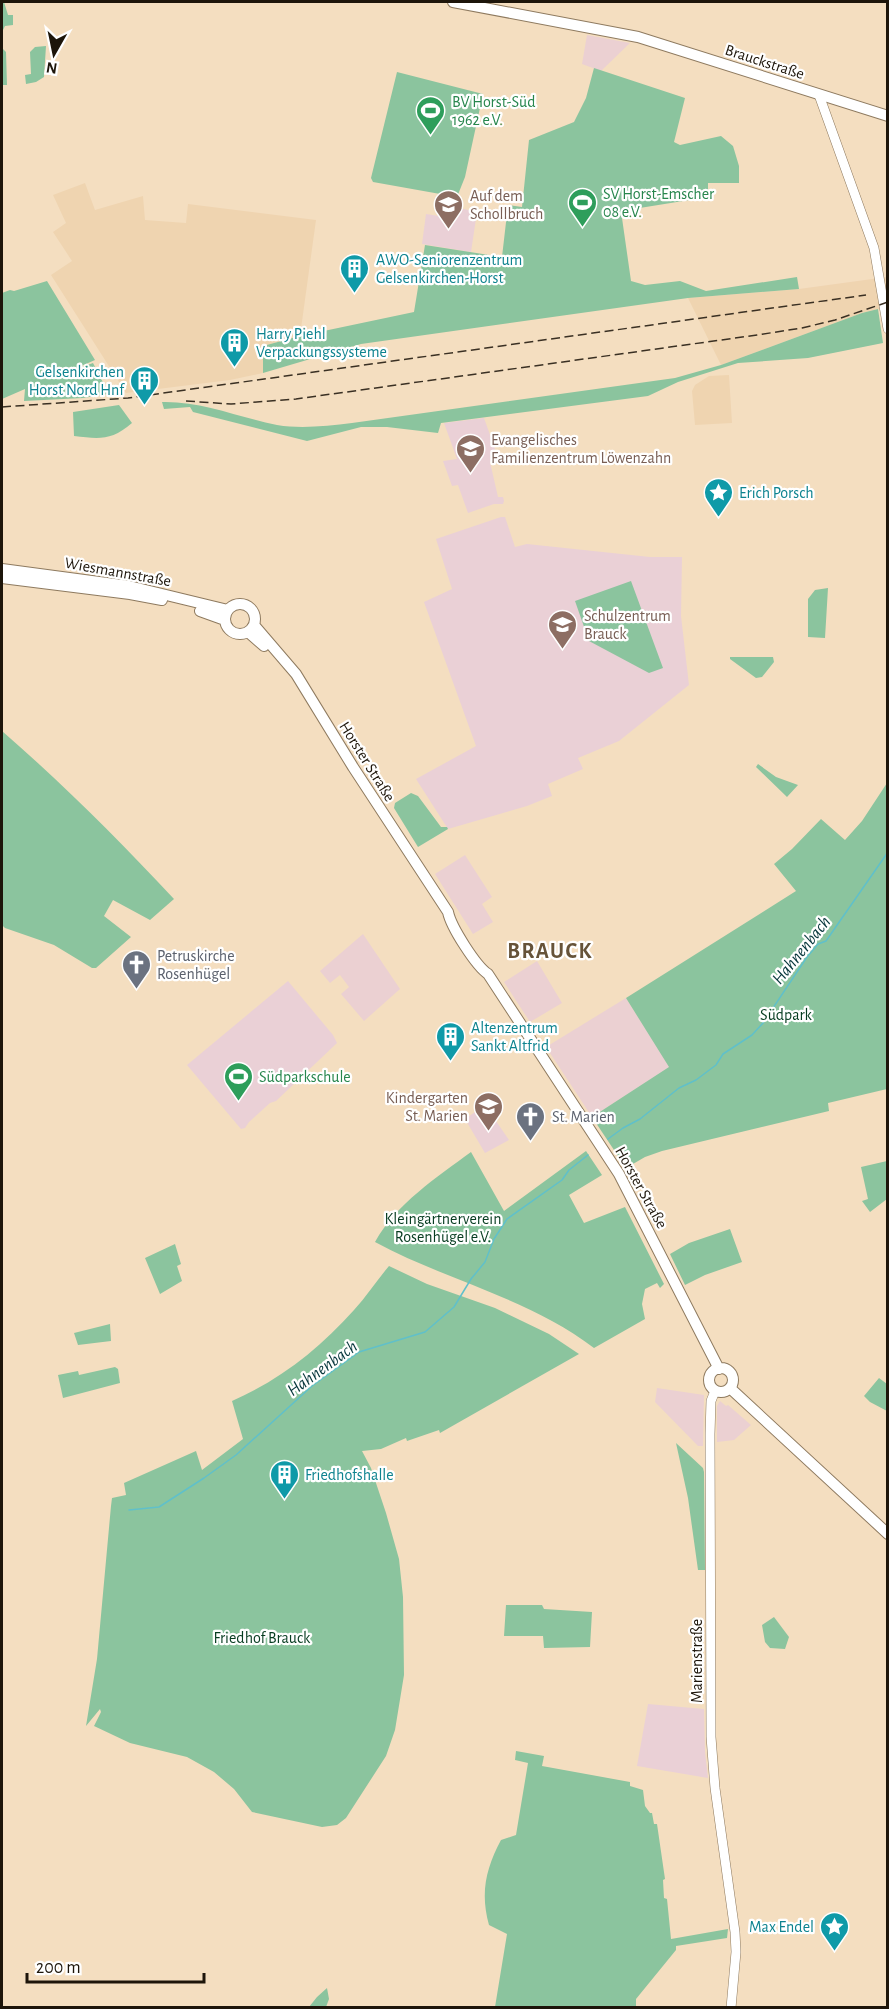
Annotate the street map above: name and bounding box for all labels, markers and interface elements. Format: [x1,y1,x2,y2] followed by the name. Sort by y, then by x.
[24,24,84,84] north arrow
[723,42,806,82] street label: Brauckstraße
[45,59,59,77] text: N
[415,94,447,136] sports icon: BV Horst-Süd 1962 e.V.
[452,94,535,128] place label: BV Horst-Süd 1962 e.V.
[566,186,598,228] sports icon: SV Horst-Emscher 08 e.V.
[603,186,715,220] place label: SV Horst-Emscher 08 e.V.
[433,188,465,230] school or university icon: Auf dem Schollbruch
[470,188,543,222] place label: Auf dem Schollbruch
[339,252,371,294] building icon: AWO-Seniorenzentrum Gelsenkirchen-Horst
[376,252,522,286] place label: AWO-Seniorenzentrum Gelsenkirchen-Horst
[219,326,251,368] building icon: Harry Piehl Verpackungssysteme
[256,326,387,361] place label: Harry Piehl Verpackungssysteme
[29,364,125,398] place label: Gelsenkirchen Horst Nord Hnf
[129,364,161,406] building icon: Gelsenkirchen Horst Nord Hnf
[454,432,486,474] school or university icon: Evangelisches Familienzentrum Löwenzahn
[491,432,671,466] place label: Evangelisches Familienzentrum Löwenzahn
[702,476,734,518] place icon: Erich Porsch
[739,485,814,501] place label: Erich Porsch
[63,555,172,589] street label: Wiesmannstraße
[547,608,579,650] school or university icon: Schulzentrum Brauck
[584,608,671,642] place label: Schulzentrum Brauck
[336,719,398,804] street label: Horster Straße
[769,913,834,988] water label: Hahnenbach
[507,940,593,962] district label: BRAUCK
[120,948,152,990] church icon: Petruskirche Rosenhügel
[157,948,235,982] place label: Petruskirche Rosenhügel
[760,1007,813,1023] park label: Südpark
[434,1020,466,1062] building icon: Altenzentrum Sankt Altfrid
[471,1020,558,1054] place label: Altenzentrum Sankt Altfrid
[222,1060,254,1102] sports icon: Südparkschule
[259,1069,351,1085] place label: Südparkschule
[386,1090,468,1124] place label: Kindergarten St. Marien
[473,1090,505,1132] school or university icon: Kindergarten St. Marien
[515,1100,547,1142] church icon: St. Marien
[552,1109,615,1125] place label: St. Marien
[612,1144,670,1231] street label: Horster Straße
[385,1211,501,1245] park label: Kleingärtnerverein Rosenhügel e.V.
[284,1338,361,1400] water label: Hahnenbach
[268,1458,300,1500] building icon: Friedhofshalle
[305,1467,394,1483] place label: Friedhofshalle
[689,1619,705,1703] street label: Marienstraße
[214,1630,311,1646] park label: Friedhof Brauck
[819,1910,851,1952] place icon: Max Endel
[749,1919,814,1935] place label: Max Endel
[27,1946,204,1984] scale bar
[36,1959,81,1977] text: 200 m

